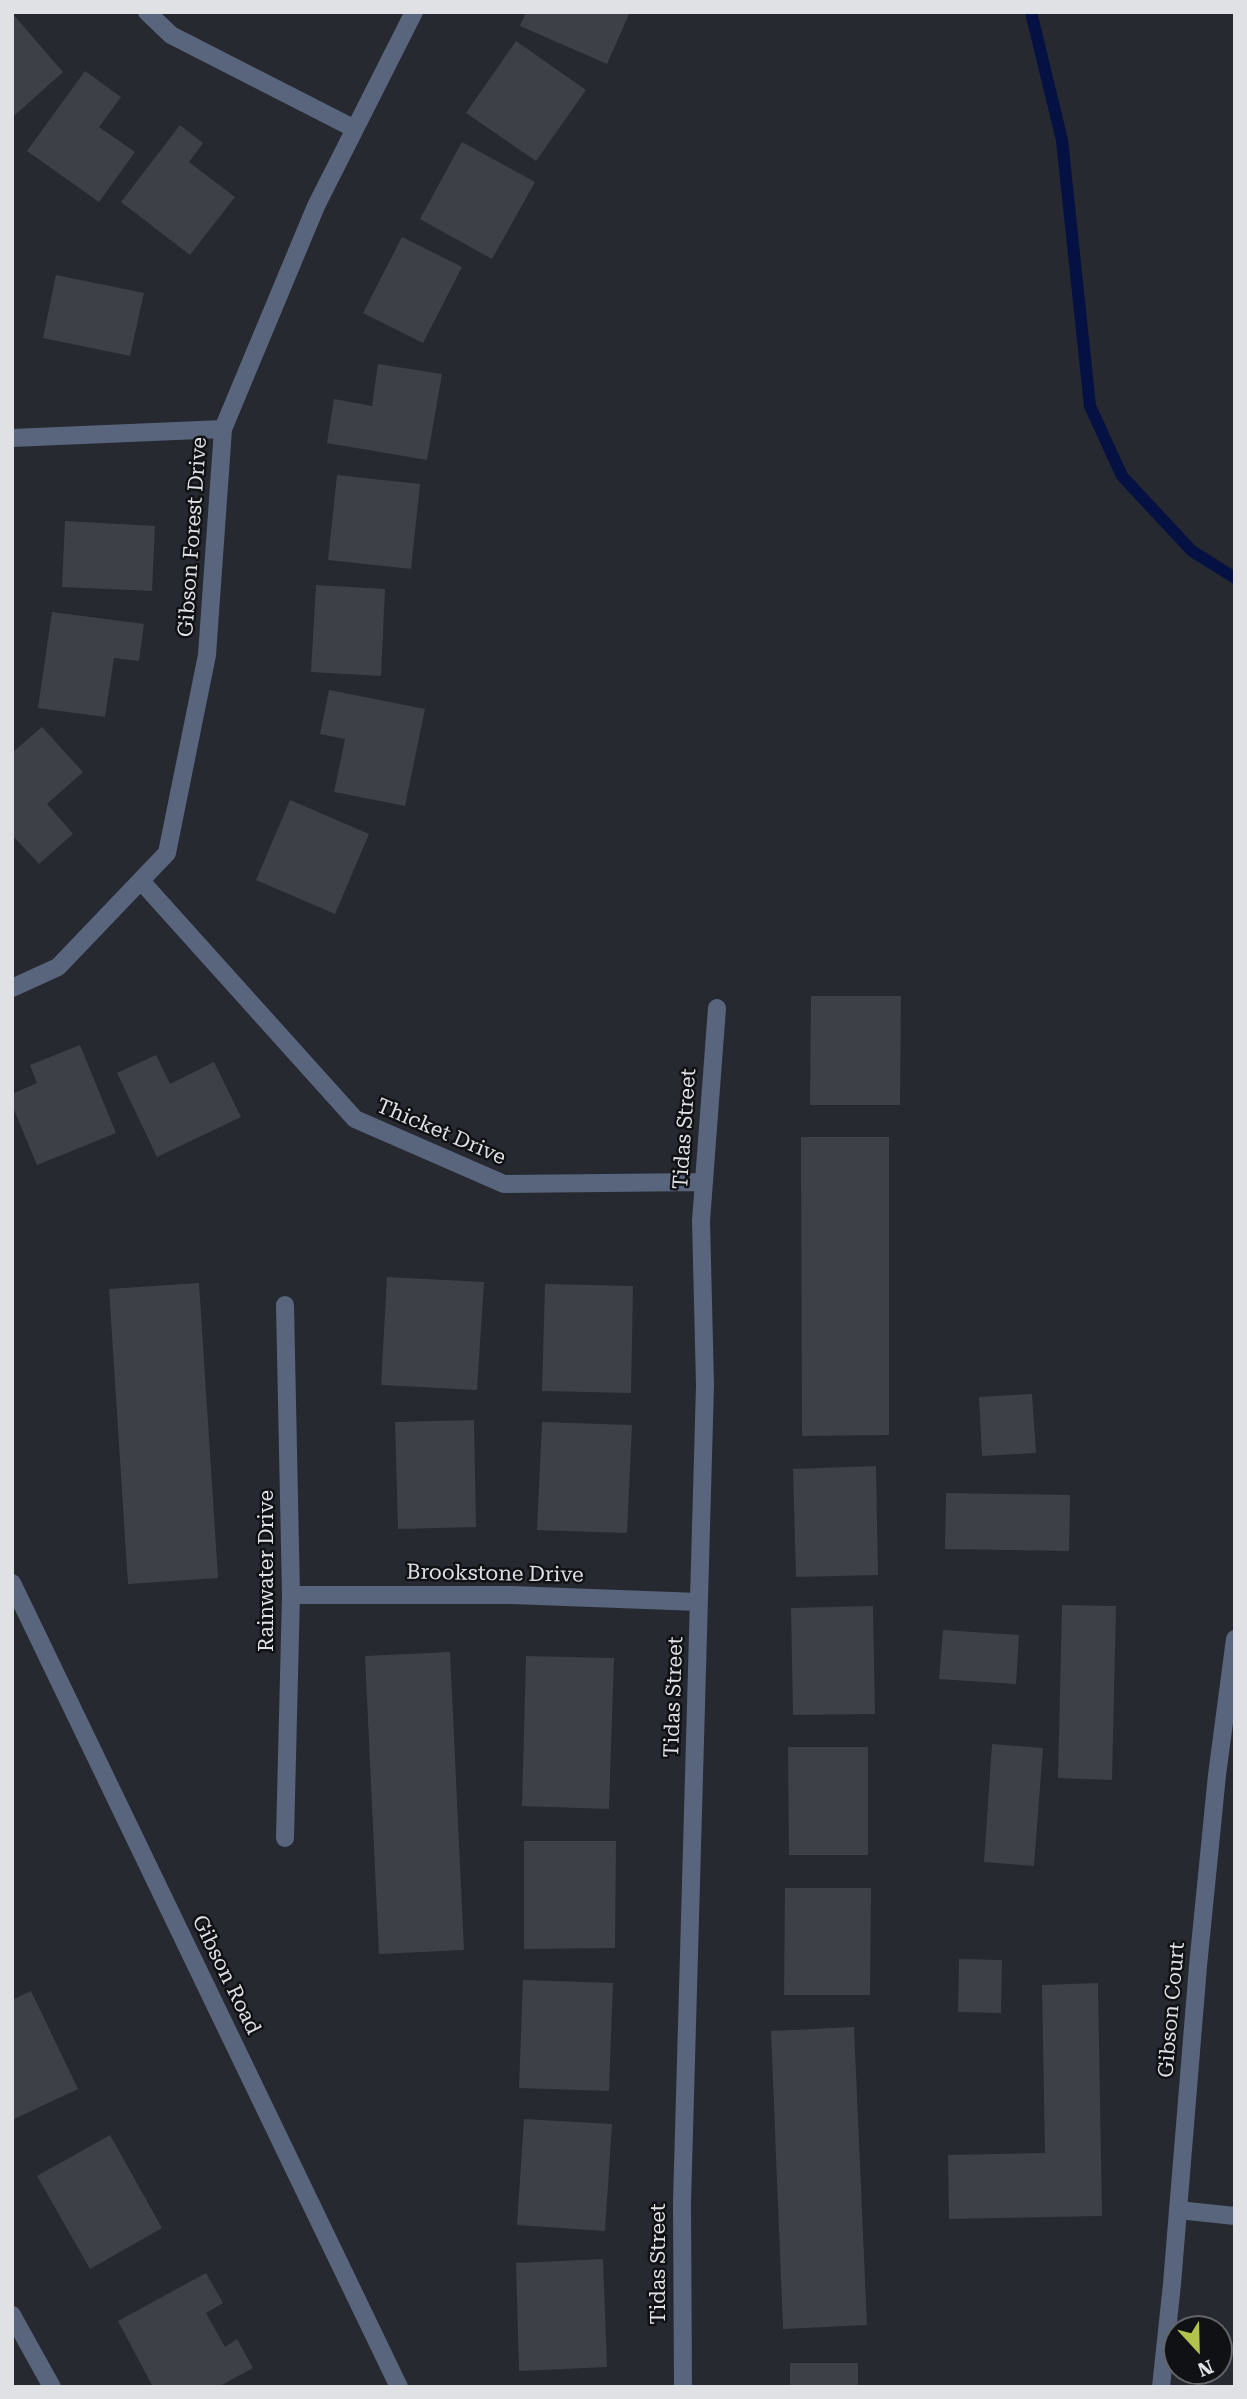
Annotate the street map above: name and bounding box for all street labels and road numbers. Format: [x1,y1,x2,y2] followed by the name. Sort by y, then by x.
[173,436,213,638] street label: Gibson Forest Drive
[668,1068,702,1190] street label: Tidas Street
[372,1093,510,1171] street label: Thicket Drive
[254,1490,280,1652] street label: Rainwater Drive
[406,1560,584,1588] street label: Brookstone Drive
[659,1636,689,1758] street label: Tidas Street
[186,1911,266,2039] street label: Gibson Road
[1154,1941,1190,2079] street label: Gibson Court
[646,2203,672,2325] street label: Tidas Street

